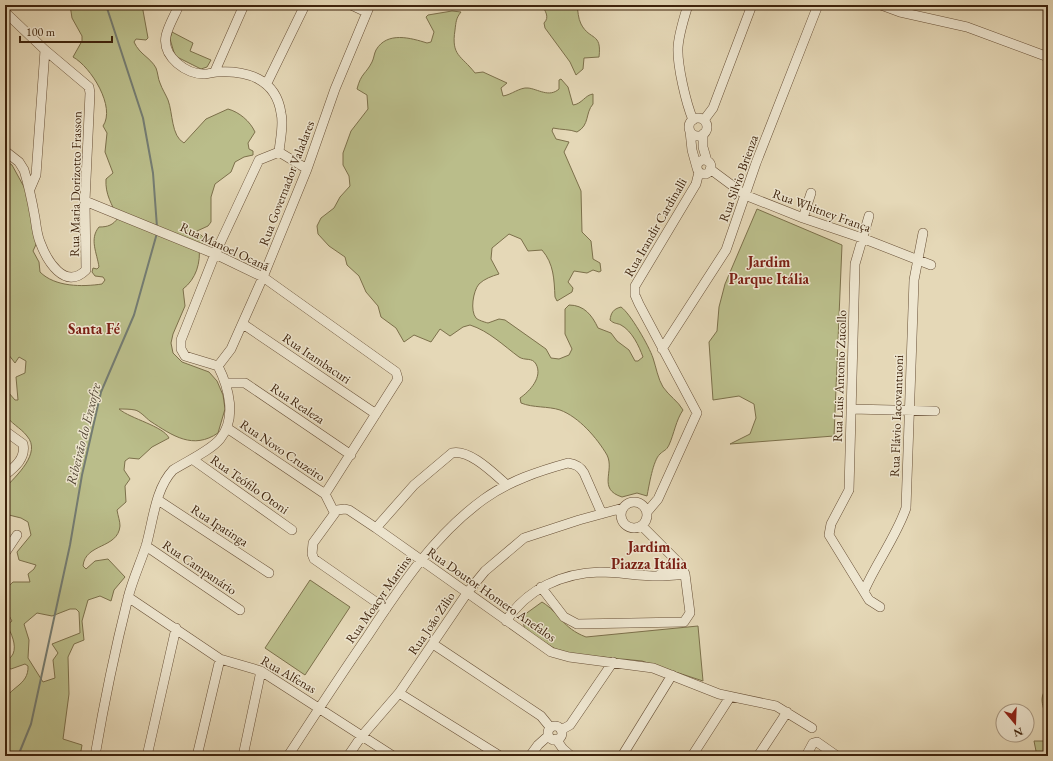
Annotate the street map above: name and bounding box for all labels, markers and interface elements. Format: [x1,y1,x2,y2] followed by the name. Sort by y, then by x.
[20,18,112,44] scale bar
[26,24,56,40] text: 100 m
[66,111,85,257] street label: Rua Maria Dorizotto Frasson
[255,118,318,248] street label: Rua Governador Valadares
[715,132,762,224] street label: Rua Silvio Brienza
[620,175,691,280] street label: Rua Irandir Cardinalli
[770,185,874,236] street label: Rua Whitney França
[177,218,273,275] street label: Rua Manoel Ocanã
[729,252,810,288] district label: Jardim Parque Itália
[829,310,850,442] street label: Rua Luis Antonio Zucollo
[68,319,120,338] district label: Santa Fé
[279,329,354,388] street label: Rua Itambacuri
[886,355,907,477] street label: Rua Flávio Iacovantuoni
[267,379,329,428] street label: Rua Realeza
[62,381,104,487] water label: Ribeirão do Enxofre
[237,416,329,485] street label: Rua Novo Cruzeiro
[207,451,292,518] street label: Rua Teófilo Otoni
[188,501,252,551] street label: Rua Ipatinga
[159,536,240,599] street label: Rua Campanário
[611,537,687,573] district label: Jardim Piazza Itália
[424,543,560,645] street label: Rua Doutor Homero Anefalos
[342,552,415,647] street label: Rua Moacyr Martins
[404,588,459,658] street label: Rua João Zilio
[258,652,319,697] street label: Rua Alfenas
[995,703,1035,743] north arrow
[1012,724,1025,741] text: N

